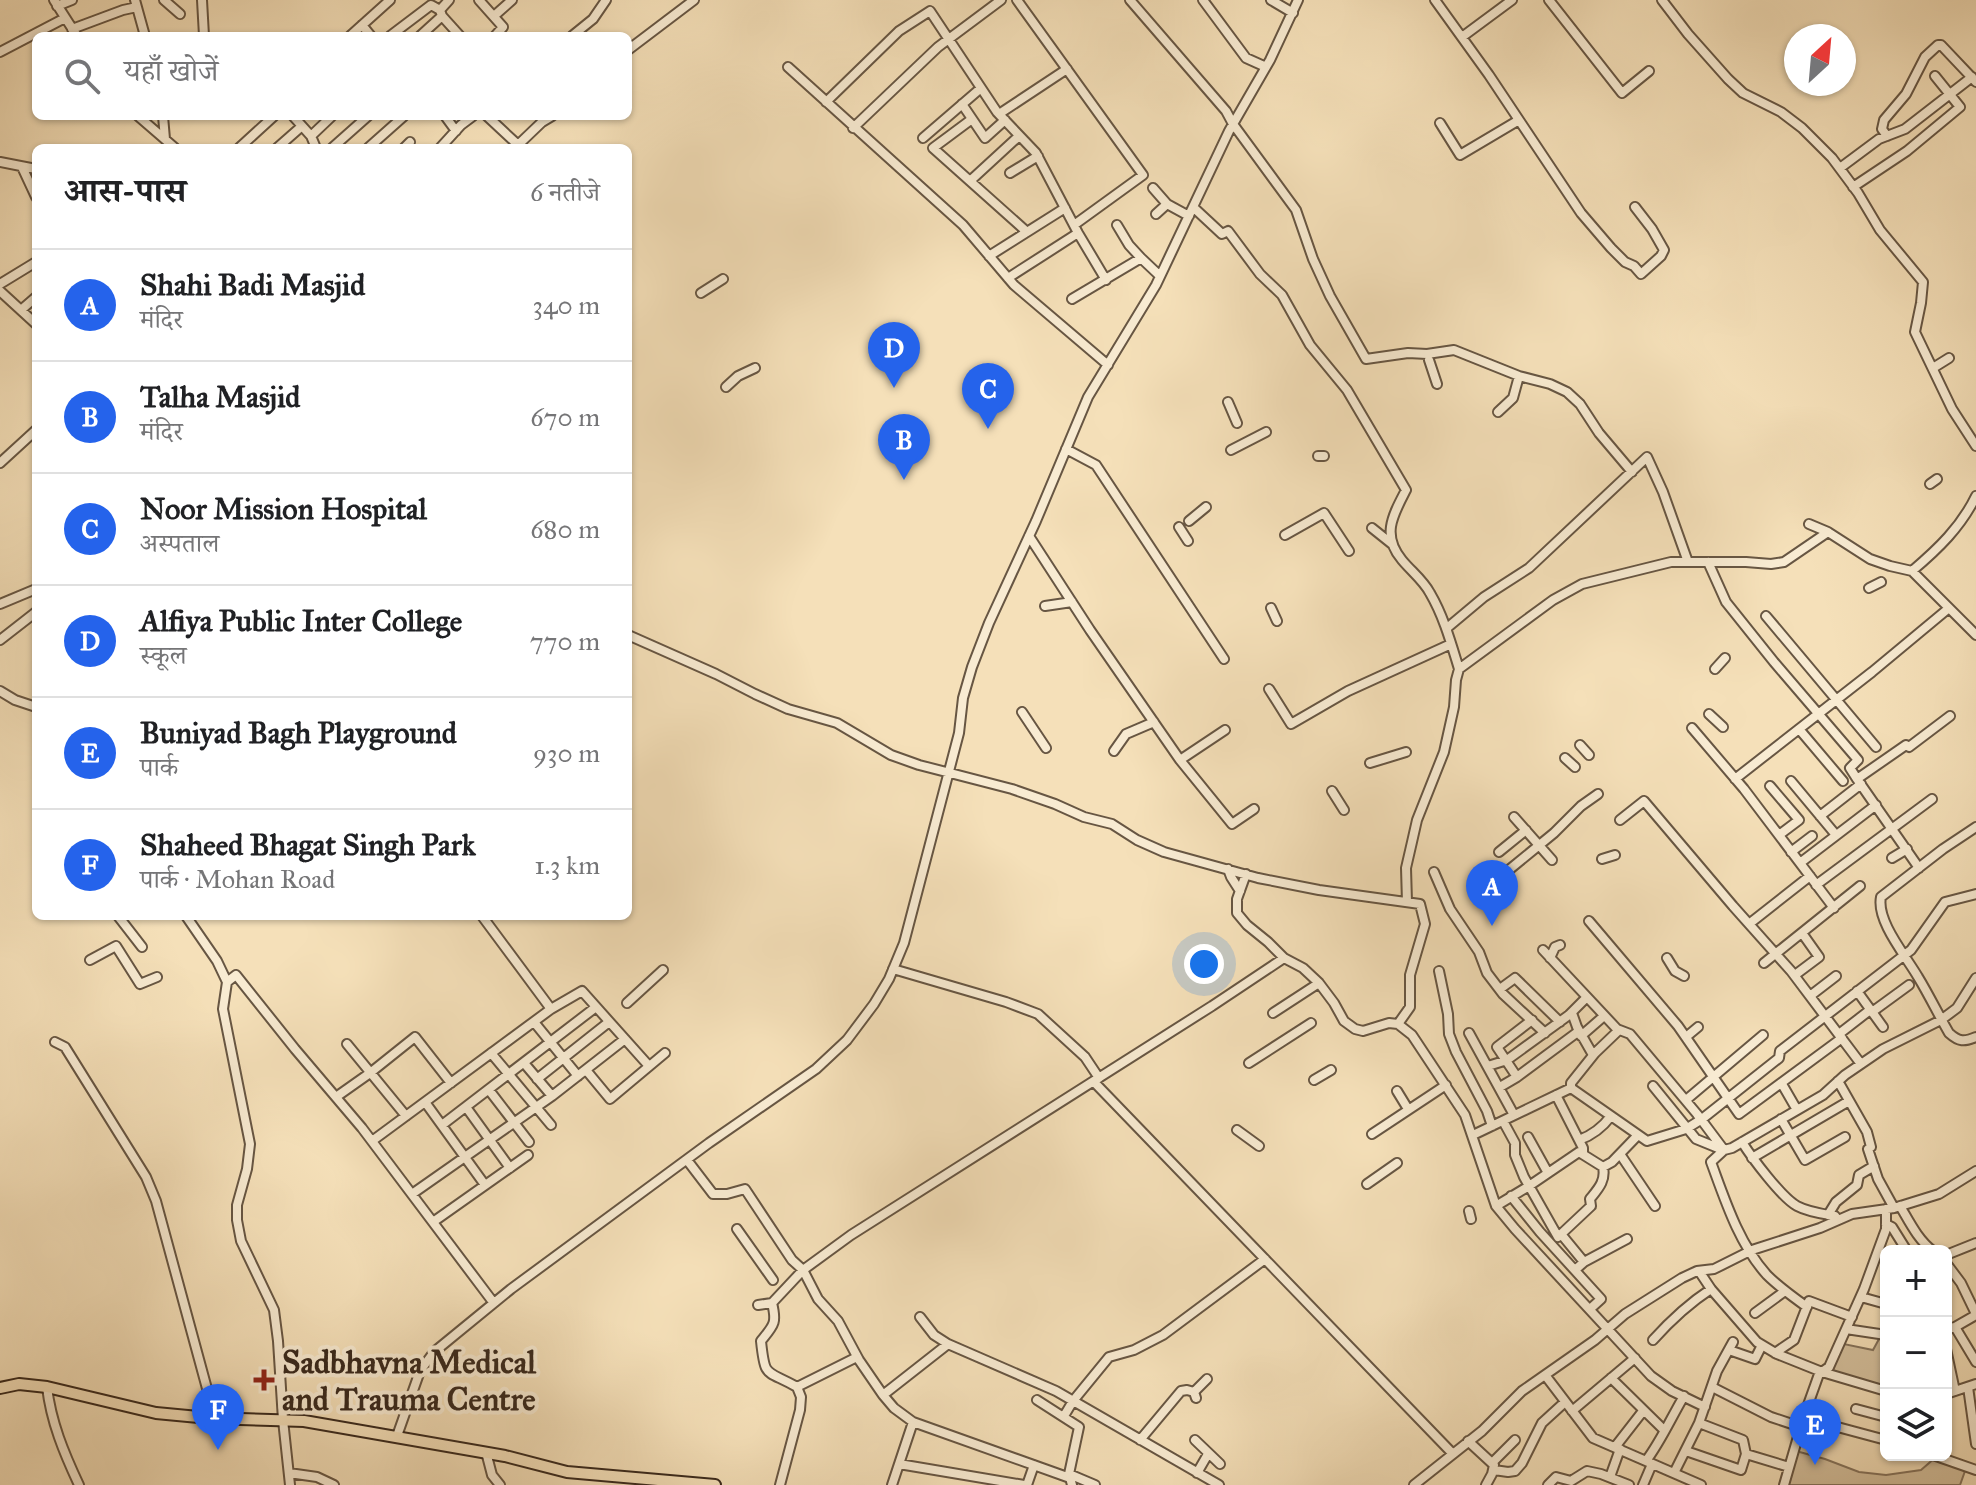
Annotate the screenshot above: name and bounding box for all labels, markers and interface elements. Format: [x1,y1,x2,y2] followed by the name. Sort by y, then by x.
[1784,24,1856,96] north arrow
[32,32,632,120] search box
[124,53,218,89] text: यहाँ खोजें
[60,54,104,98] icon: search
[64,170,186,211] text: आस-पास
[530,176,600,208] text: 6 नतीजे
[140,267,365,303] text: Shahi Badi Masjid
[81,289,99,321] text: A
[533,289,600,321] text: 340 m
[140,303,183,335] text: मंदिर
[868,322,920,388] pin: D
[962,363,1014,429] pin: C
[140,379,300,415] text: Talha Masjid
[81,401,99,433] text: B
[530,401,600,433] text: 670 m
[878,414,930,480] pin: B
[140,415,183,447] text: मंदिर
[140,491,427,527] text: Noor Mission Hospital
[81,513,99,545] text: C
[530,513,600,545] text: 680 m
[140,527,219,559] text: अस्पताल
[140,603,462,639] text: Alfiya Public Inter College
[80,625,100,657] text: D
[530,625,600,657] text: 770 m
[140,639,186,671] text: स्कूल
[140,715,457,751] text: Buniyad Bagh Playground
[81,737,99,769] text: E
[533,737,600,769] text: 930 m
[140,751,178,783] text: पार्क
[140,827,476,863] text: Shaheed Bhagat Singh Park
[82,849,99,881] text: F
[534,849,600,881] text: 1.3 km
[1466,860,1518,926] pin: A
[140,863,335,895] text: पार्क · Mohan Road
[1184,944,1224,984] your location
[1880,1245,1952,1461] map controls
[1880,1245,1952,1317] button: +
[1880,1317,1952,1389] button: −
[282,1343,537,1419] place label: Sadbhavna Medical and Trauma Centre
[253,1369,275,1391] marker: Sadbhavna Medical and Trauma Centre
[192,1384,244,1450] pin: F
[1880,1389,1952,1461] button: layers
[1789,1399,1841,1465] pin: E

